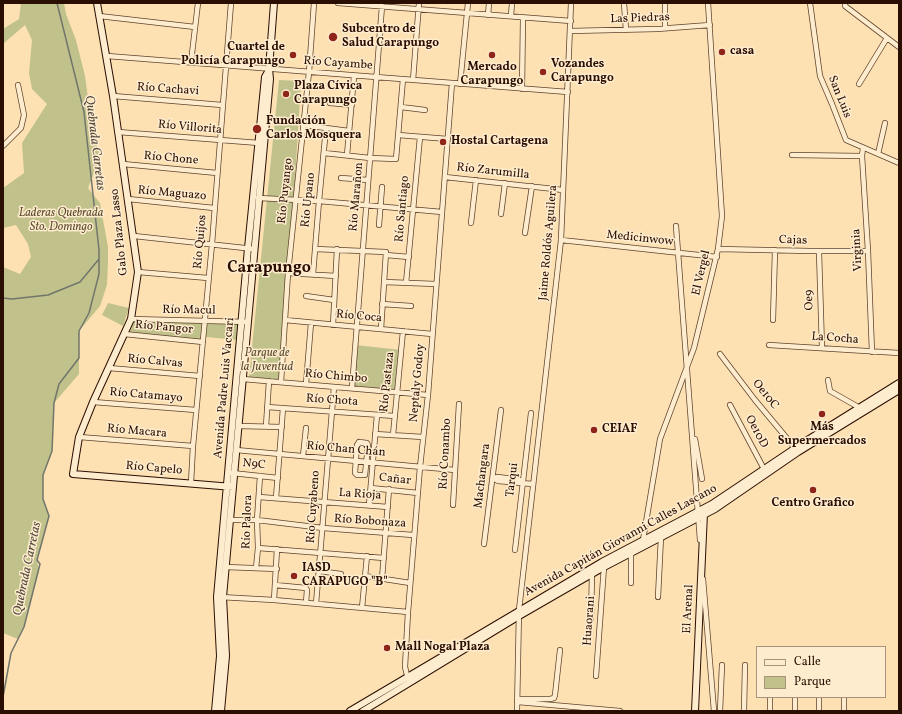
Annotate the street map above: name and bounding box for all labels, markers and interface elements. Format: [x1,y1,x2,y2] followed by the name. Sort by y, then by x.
[610,11,670,27] street label: Las Piedras
[342,23,439,51] place label: Subcentro de Salud Carapungo
[327,31,339,43] marker: Subcentro de Salud Carapungo
[181,41,285,69] place label: Cuartel de Policía Carapungo
[730,45,754,59] place label: casa
[717,47,727,57] marker: casa
[288,50,298,60] marker: Cuartel de Policía Carapungo
[487,50,497,60] marker: Mercado Carapungo
[303,54,373,74] street label: Río Cayambe
[551,58,614,86] place label: Vozandes Carapungo
[461,61,523,89] place label: Mercado Carapungo
[538,67,548,77] marker: Vozandes Carapungo
[824,74,854,120] street label: San Luis
[294,80,362,108] place label: Plaza Cívica Carapungo
[136,81,200,99] street label: Río Cachavi
[281,89,291,99] marker: Plaza Cívica Carapungo
[80,95,108,191] water label: Quebrada Carretas
[266,115,362,143] place label: Fundación Carlos Mosquera
[157,118,223,138] street label: Río Villorita
[251,123,263,135] marker: Fundación Carlos Mosquera
[451,135,548,149] place label: Hostal Cartagena
[438,137,448,147] marker: Hostal Cartagena
[143,149,199,169] street label: Río Chone
[275,157,297,225] street label: Río Puyango
[456,161,530,183] street label: Río Zarumilla
[347,162,367,232] street label: Río Marañon
[299,172,319,228] street label: Río Upano
[393,175,413,243] street label: Río Santiago
[137,184,207,204] street label: Río Maguazo
[537,185,561,301] street label: Jaime Roldós Aguilera
[108,188,132,276] street label: Galo Plaza Lasso
[19,207,103,235] park label: Laderas Quebrada Sto. Domingo
[191,214,211,270] street label: Río Quijos
[606,228,674,250] street label: Medicinwow
[850,228,866,272] street label: Virginia
[779,233,807,249] street label: Cajas
[690,249,714,297] street label: El Vergel
[227,259,311,279] district label: Carapungo
[802,289,818,311] street label: Oe9
[162,303,216,319] street label: Río Macul
[335,308,383,326] street label: Río Coca
[212,317,238,459] street label: Avenida Padre Luis Vaccari
[134,318,194,338] street label: Río Pangor
[811,330,859,348] street label: La Cocha
[407,343,429,423] street label: Neptaly Godoy
[241,347,293,375] park label: Parque de la Juventud
[378,351,398,413] street label: Río Pastaza
[127,352,183,372] street label: Río Calvas
[304,367,368,387] street label: Río Chimbo
[749,377,781,413] street label: Oe10C
[109,386,183,406] street label: Río Catamayo
[305,392,359,410] street label: Río Chota
[817,409,827,419] marker: Más Supermercados
[741,413,771,451] street label: Oe10D
[437,418,455,490] street label: Río Conambo
[778,421,866,449] place label: Más Supermercados
[106,422,168,442] street label: Río Macara
[602,423,637,437] place label: CEIAF
[589,425,599,435] marker: CEIAF
[306,439,386,461] street label: Río Chan Chán
[472,443,494,509] street label: Machangara
[242,457,266,473] street label: N9C
[125,459,183,479] street label: Río Capelo
[504,462,522,498] street label: Tarqui
[304,470,324,544] street label: Río Cuyabeno
[378,471,412,489] street label: Cañar
[522,482,720,600] street label: Avenida Capitán Giovanni Calles Lascano
[808,485,818,495] marker: Centro Grafico
[338,486,382,504] street label: La Rioja
[240,495,256,549] street label: Río Palora
[772,497,854,511] place label: Centro Grafico
[333,512,407,532] street label: Río Bobonaza
[10,521,46,617] water label: Quebrada Carretas
[302,562,388,590] place label: IASD CARAPUGO "B"
[289,571,299,581] marker: IASD CARAPUGO "B"
[681,584,697,634] street label: El Arenal
[581,596,599,646] street label: Huaorani
[395,641,490,655] place label: Mall Nogal Plaza
[382,643,392,653] marker: Mall Nogal Plaza
[756,646,886,698] legend
[794,654,821,670] text: Calle
[794,674,831,690] text: Parque

